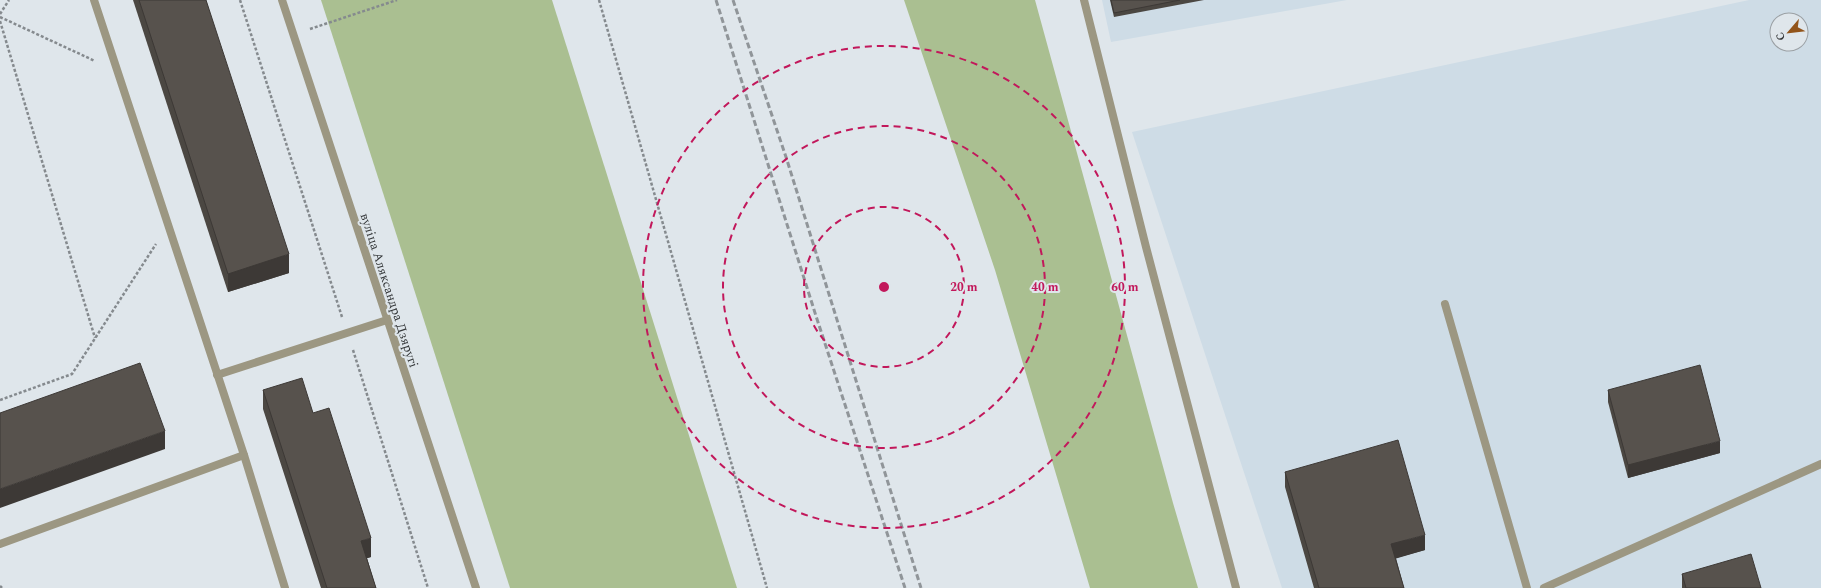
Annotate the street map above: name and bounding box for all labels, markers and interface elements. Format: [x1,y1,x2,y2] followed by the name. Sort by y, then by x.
[1769,12,1809,52] north arrow
[1771,29,1790,44] text: С
[355,210,424,370] street label: вуліца Аляксандра Дзяругі
[950,278,978,297] text: 20 m
[1031,278,1059,297] text: 40 m
[1111,278,1139,297] text: 60 m
[877,280,891,294] centre of rings

